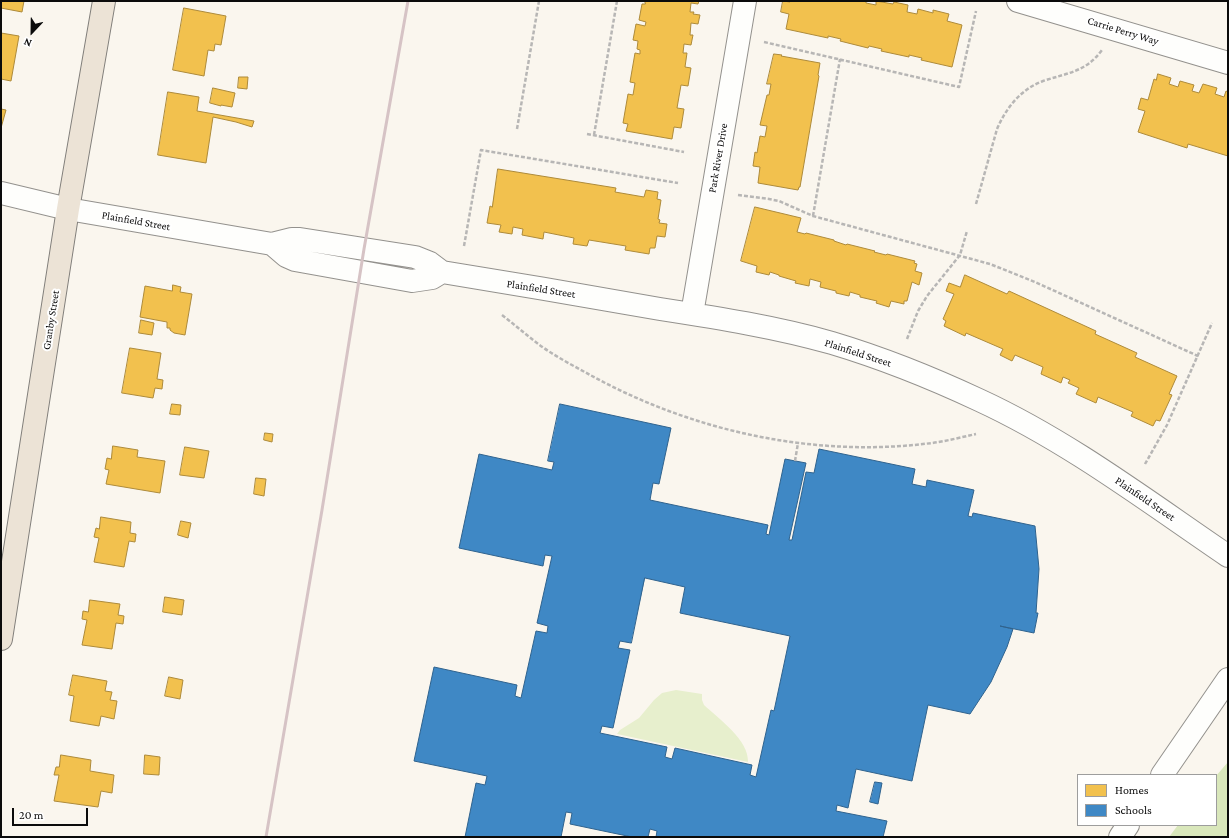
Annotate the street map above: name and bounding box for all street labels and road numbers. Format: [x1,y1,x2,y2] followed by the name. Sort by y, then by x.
[1086,14,1160,48] street label: Carrie Perry Way
[705,122,731,194] street label: Park River Drive
[101,208,171,234] street label: Plainfield Street
[506,277,576,301] street label: Plainfield Street
[40,289,62,351] street label: Granby Street
[823,336,893,370] street label: Plainfield Street
[1112,474,1178,524] street label: Plainfield Street

